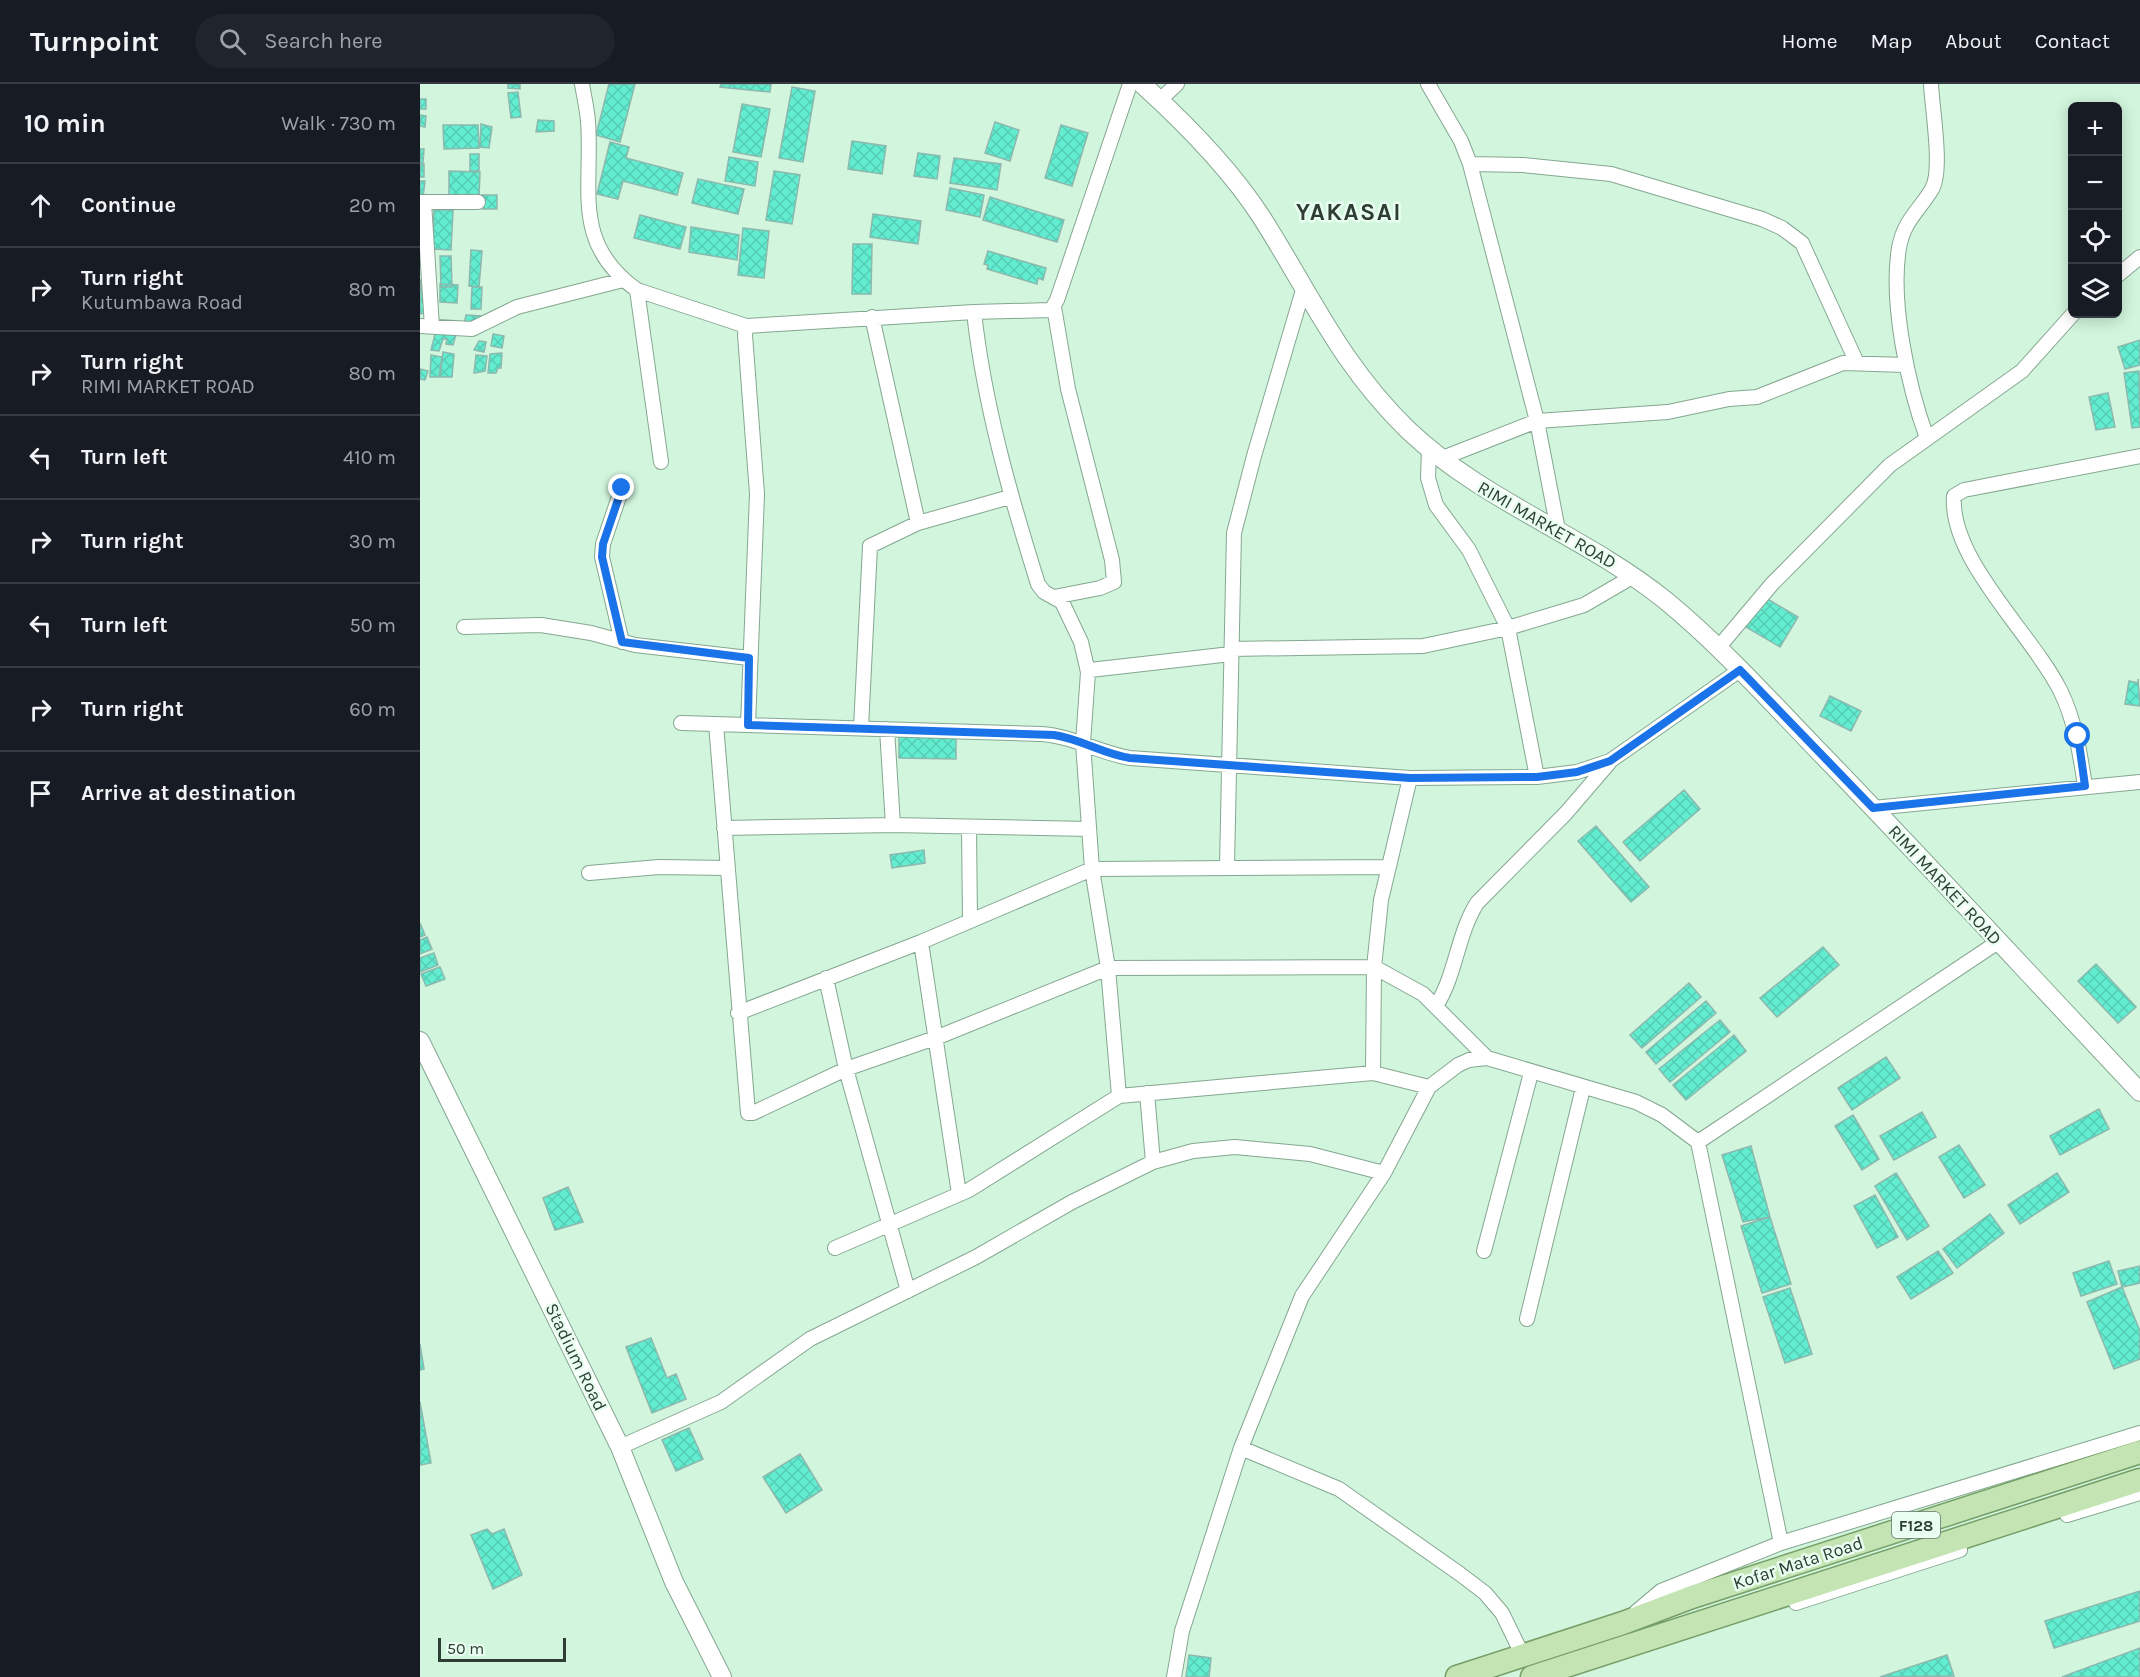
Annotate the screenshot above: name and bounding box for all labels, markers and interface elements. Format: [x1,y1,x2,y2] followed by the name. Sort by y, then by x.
[195,14,615,68] search box
[30,25,159,58] text: Turnpoint
[216,25,249,58] icon: search
[264,28,383,54] text: Search here
[1782,29,1838,53] text: Home
[1871,29,1912,53] text: Map
[1945,29,2002,53] text: About
[2035,29,2110,53] text: Contact
[2068,102,2122,318] map controls
[2068,102,2122,156] button: +
[24,108,106,139] text: 10 min
[281,112,396,135] text: Walk · 730 m
[2068,156,2122,210] button: −
[24,189,57,222] icon: ahead
[81,192,176,218] text: Continue
[349,194,396,217] text: 20 m
[1296,198,1402,226] district label: YAKASAI
[2068,210,2122,264] button: locate
[2068,264,2122,318] button: layers
[81,265,184,291] text: Turn right
[24,273,57,306] icon: right
[348,278,396,301] text: 80 m
[81,291,243,314] text: Kutumbawa Road
[81,349,184,375] text: Turn right
[24,357,57,390] icon: right
[348,362,396,385] text: 80 m
[81,375,255,398] text: RIMI MARKET ROAD
[24,441,57,474] icon: left
[81,444,168,470] text: Turn left
[343,446,396,469] text: 410 m
[608,474,634,500] route end
[1474,476,1620,574] street label: RIMI MARKET ROAD
[24,525,57,558] icon: right
[81,528,184,554] text: Turn right
[349,530,396,553] text: 30 m
[24,609,57,642] icon: left
[81,612,168,638] text: Turn left
[349,614,396,637] text: 50 m
[24,693,57,726] icon: right
[81,696,184,722] text: Turn right
[349,698,396,721] text: 60 m
[2064,722,2090,748] route start
[24,777,57,810] icon: arrive
[81,780,296,806] text: Arrive at destination
[1884,820,2006,950] street label: RIMI MARKET ROAD
[540,1300,612,1414] street label: Stadium Road
[1892,1512,1940,1538] road number: F128
[1730,1532,1866,1594] street label: Kofar Mata Road
[438,1635,566,1662] scale bar
[447,1639,484,1658] text: 50 m

